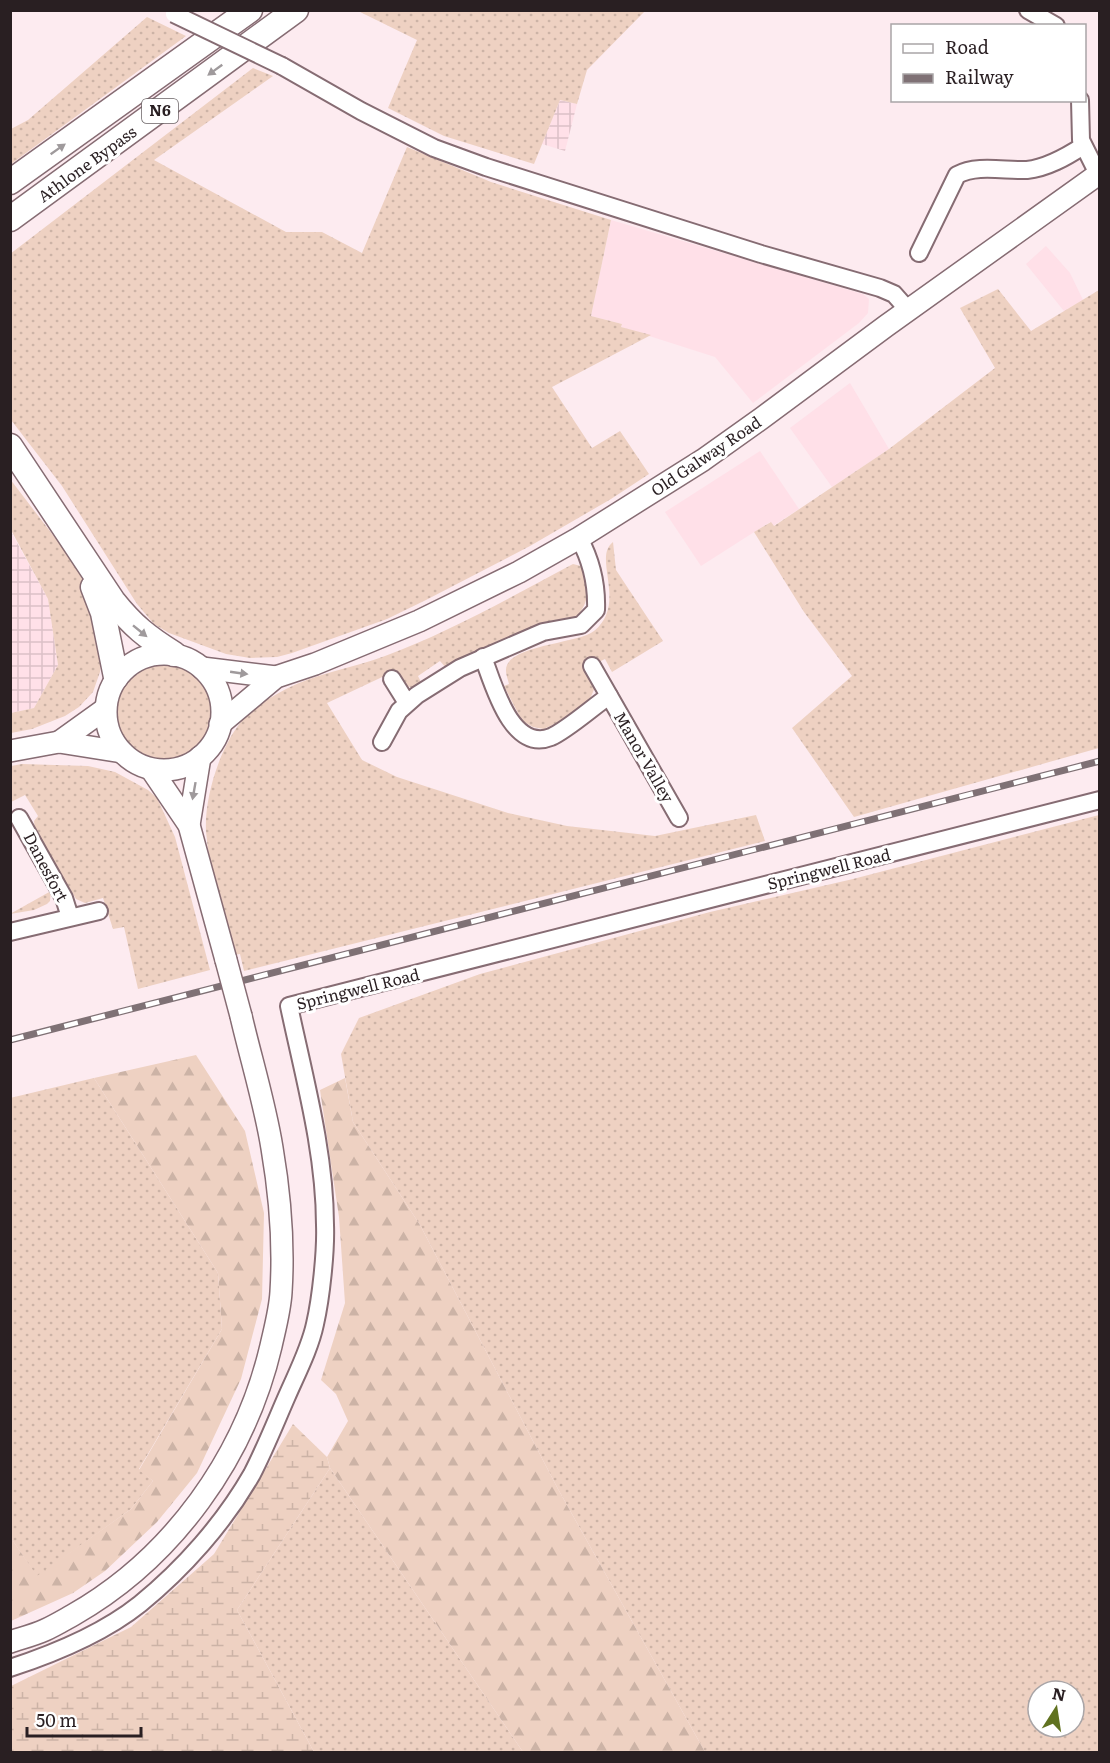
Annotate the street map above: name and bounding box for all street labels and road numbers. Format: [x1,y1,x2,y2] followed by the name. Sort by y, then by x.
[142,99,178,123] road number: N6
[32,119,141,207] street label: Athlone Bypass
[645,409,766,501] street label: Old Galway Road
[609,706,681,807] street label: Manor Valley
[18,827,76,906] street label: Danesfort
[765,841,893,895] street label: Springwell Road
[294,961,422,1015] street label: Springwell Road

